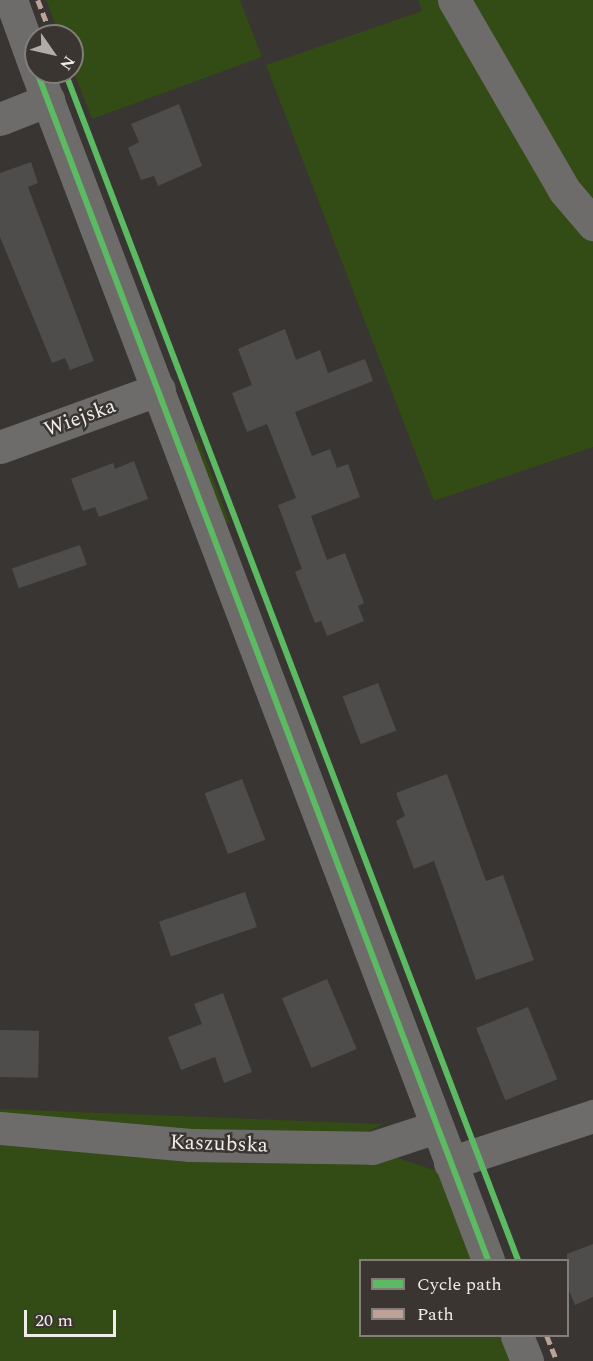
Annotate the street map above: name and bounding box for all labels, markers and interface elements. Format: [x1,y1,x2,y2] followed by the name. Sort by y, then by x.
[24,24,84,84] north arrow
[54,51,81,75] text: N
[41,393,119,443] street label: Wiejska
[169,1130,269,1158] street label: Kaszubska
[359,1259,569,1337] legend
[417,1271,502,1298] text: Cycle path
[27,1298,118,1336] scale bar
[417,1301,454,1328] text: Path
[35,1307,73,1334] text: 20 m

